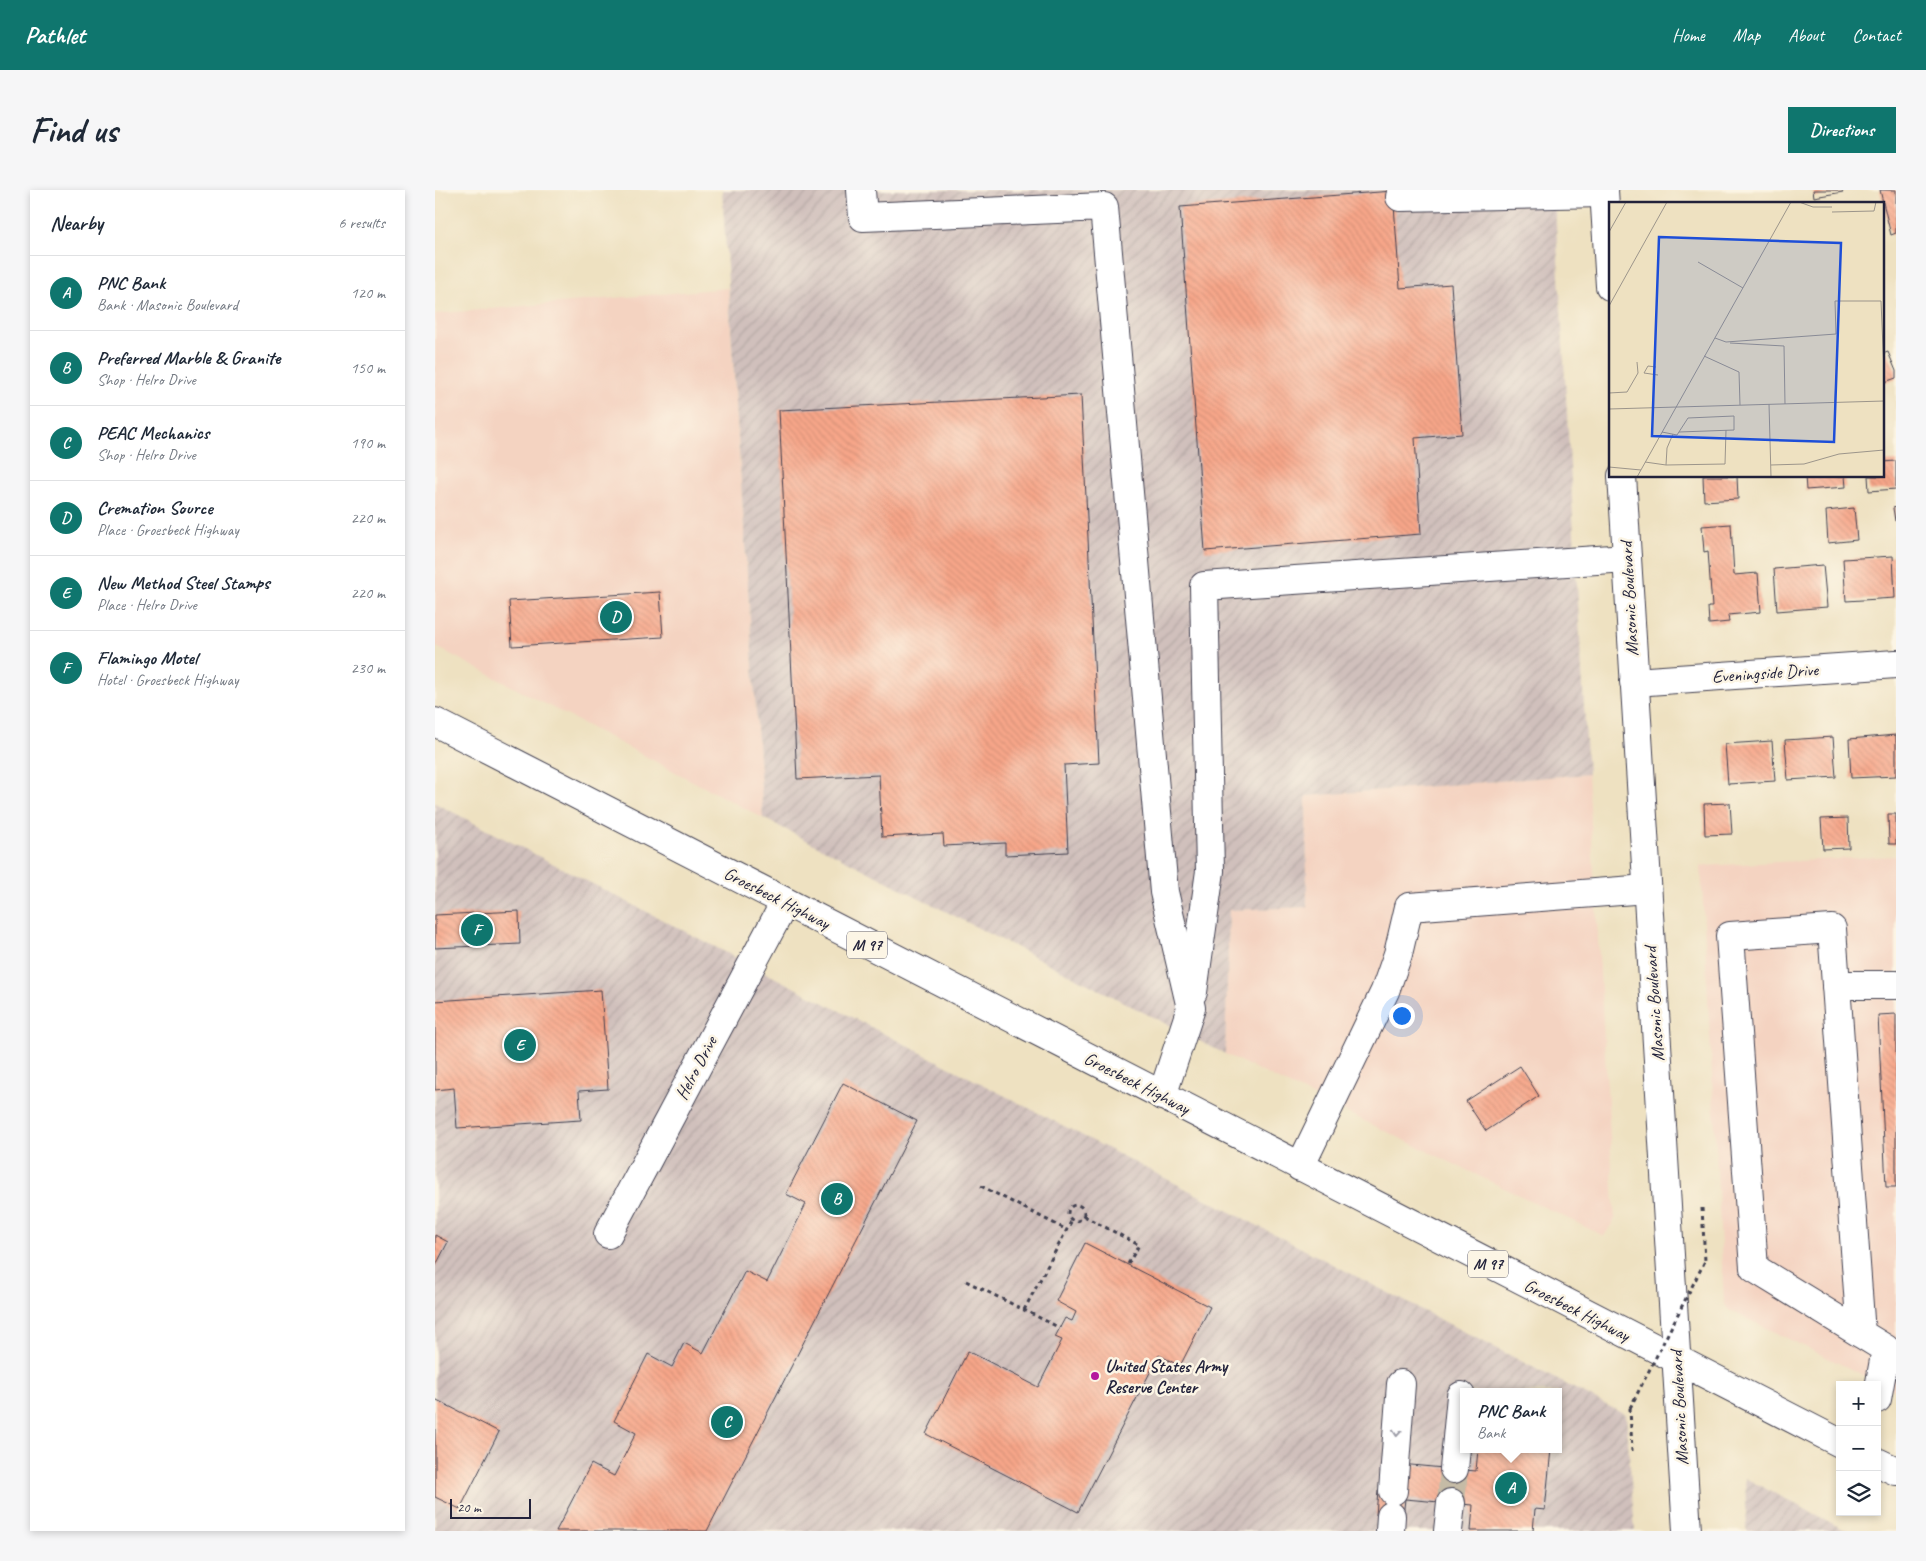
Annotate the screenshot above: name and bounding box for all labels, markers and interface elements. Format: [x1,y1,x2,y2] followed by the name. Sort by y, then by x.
[25,20,85,50] text: Pathlet
[1672,24,1705,46] text: Home
[1733,24,1760,46] text: Map
[1788,24,1824,46] text: About
[1852,24,1901,46] text: Contact
[1788,107,1896,153] button: Directions
[30,108,117,153] text: Find us
[1609,202,1883,478] inset map
[50,210,103,236] text: Nearby
[338,213,385,233] text: 6 results
[97,271,165,295] text: PNC Bank
[62,283,70,303] text: A
[351,283,385,303] text: 120 m
[97,295,238,315] text: Bank · Masonic Boulevard
[97,346,280,370] text: Preferred Marble & Granite
[62,358,70,378] text: B
[351,358,385,378] text: 150 m
[97,370,196,390] text: Shop · Helro Drive
[97,421,209,445] text: PEAC Mechanics
[62,433,70,453] text: C
[351,433,385,453] text: 190 m
[97,445,196,465] text: Shop · Helro Drive
[97,496,213,520] text: Cremation Source
[61,508,71,528] text: D
[351,508,385,528] text: 220 m
[97,520,239,540] text: Place · Groesbeck Highway
[1615,538,1643,657] street label: Masonic Boulevard
[97,571,270,595] text: New Method Steel Stamps
[62,583,70,603] text: E
[351,583,385,603] text: 220 m
[97,595,197,615] text: Place · Helro Drive
[600,598,632,636] pin: D
[97,646,197,670] text: Flamingo Motel
[62,658,70,678] text: F
[351,658,385,678] text: 230 m
[1711,658,1820,688] street label: Eveningside Drive
[97,670,238,690] text: Hotel · Groesbeck Highway
[720,862,835,935] street label: Groesbeck Highway
[461,911,493,949] pin: F
[847,932,887,958] road number: M 97
[1639,943,1669,1062] street label: Masonic Boulevard
[1389,1003,1415,1029] your location
[504,1026,536,1064] pin: E
[670,1032,722,1103] street label: Helro Drive
[1080,1047,1195,1120] street label: Groesbeck Highway
[821,1180,853,1218] pin: B
[1468,1250,1508,1278] road number: M 97
[1520,1274,1635,1347] street label: Groesbeck Highway
[1665,1347,1693,1466] street label: Masonic Boulevard
[1105,1355,1229,1398] place label: United States Army Reserve Center
[1089,1370,1101,1382] marker: United States Army Reserve Center
[1836,1381,1881,1516] map controls
[1836,1381,1881,1426] button: +
[1460,1388,1562,1453] popup
[1477,1399,1545,1423] text: PNC Bank
[711,1403,743,1441] pin: C
[1477,1423,1505,1443] text: Bank
[1836,1426,1881,1471] button: −
[1392,1429,1403,1437] one-way arrow
[1495,1469,1527,1507] pin: A
[1836,1471,1881,1516] button: layers
[450,1496,531,1519] scale bar
[457,1499,481,1516] text: 20 m

